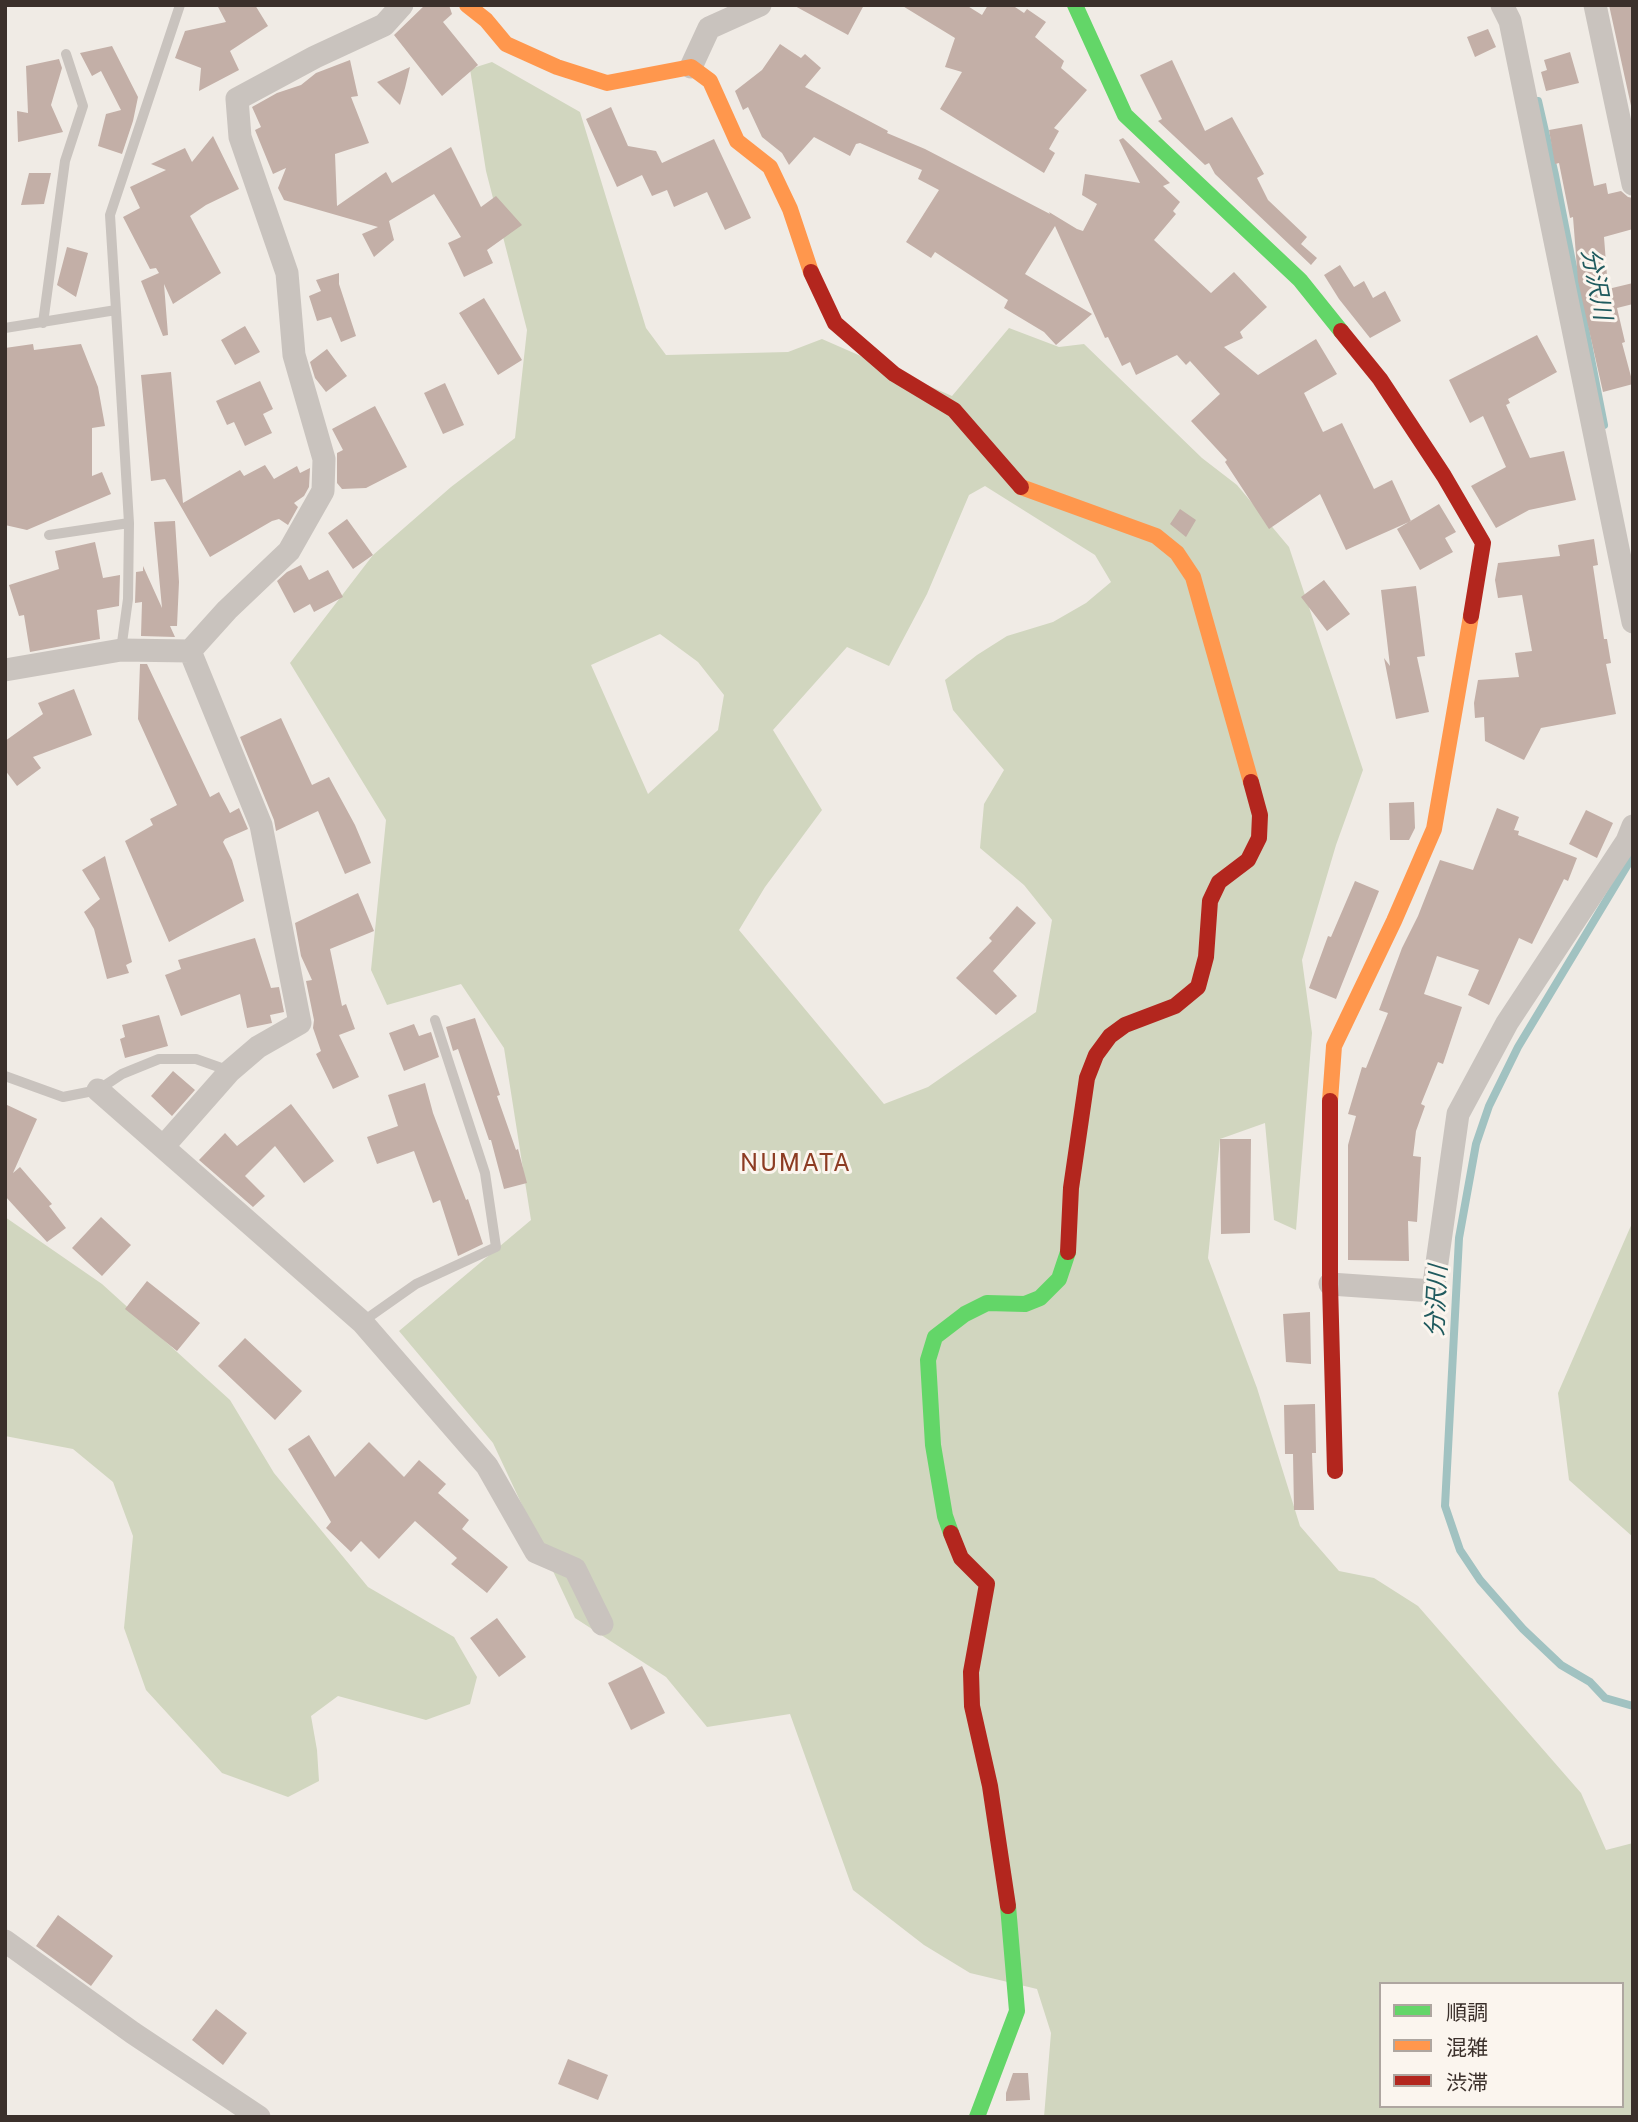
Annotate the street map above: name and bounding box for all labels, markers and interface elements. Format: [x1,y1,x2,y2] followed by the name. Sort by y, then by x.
[1575,246,1617,322] water label: 分沢川
[741,1150,851,1178] district label: NUMATA
[1421,1264,1453,1338] water label: 分沢川
[1379,1982,1624,2108] legend
[1446,2000,1488,2025] text: 順調
[1446,2035,1488,2060] text: 混雑
[1446,2070,1488,2095] text: 渋滞

